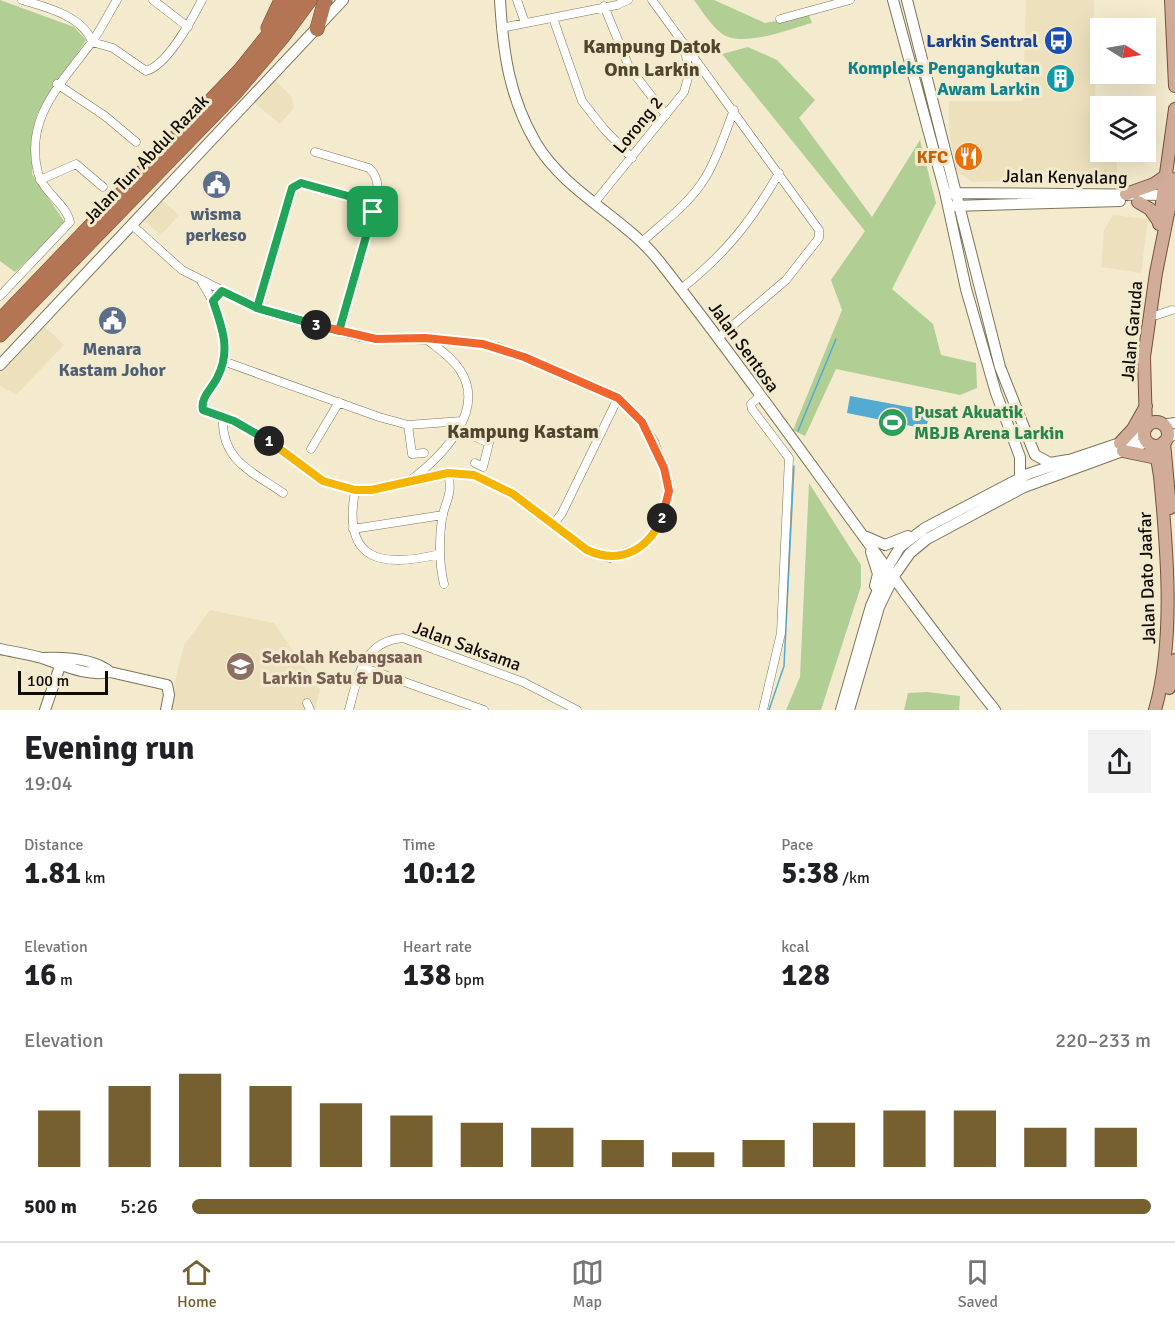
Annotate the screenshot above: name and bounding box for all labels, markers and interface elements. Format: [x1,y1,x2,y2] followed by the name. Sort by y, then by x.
[1090,18,1156,84] north arrow
[1090,18,1156,162] map controls
[1043,25,1075,57] bus stop icon: Larkin Sentral
[926,30,1038,52] place label: Larkin Sentral
[583,34,722,82] district label: Kampung Datok Onn Larkin
[847,57,1040,100] place label: Kompleks Pengangkutan Awam Larkin
[1045,62,1077,94] building icon: Kompleks Pengangkutan Awam Larkin
[79,90,213,228] street label: Jalan Tun Abdul Razak
[608,92,668,158] street label: Lorong 2
[1090,96,1156,162] button: layers
[953,141,985,173] restaurant icon: KFC
[916,146,948,168] place label: KFC
[1002,165,1128,189] street label: Jalan Kenyalang
[200,169,232,201] public building icon: wisma perkeso
[347,186,398,237] pin
[356,195,389,228] icon: arrive
[185,203,247,246] place label: wisma perkeso
[1117,280,1147,382] street label: Jalan Garuda
[704,298,784,396] street label: Jalan Sentosa
[96,304,128,336] public building icon: Menara Kastam Johor
[301,310,331,340] pin: 3
[312,315,320,335] text: 3
[58,338,166,381] place label: Menara Kastam Johor
[914,401,1064,444] place label: Pusat Akuatik MBJB Arena Larkin
[877,406,909,438] sports icon: Pusat Akuatik MBJB Arena Larkin
[447,419,599,444] district label: Kampung Kastam
[254,426,284,456] pin: 1
[265,431,273,451] text: 1
[647,503,677,533] pin: 2
[658,508,666,528] text: 2
[1134,511,1160,645] street label: Jalan Dato Jaafar
[410,616,524,676] street label: Jalan Saksama
[262,646,423,689] place label: Sekolah Kebangsaan Larkin Satu & Dua
[225,651,257,683] school or university icon: Sekolah Kebangsaan Larkin Satu & Dua
[18,668,108,696] scale bar
[27,671,69,691] text: 100 m
[24,728,194,769] text: Evening run
[1088,730,1151,793] button: share
[24,771,73,796] text: 19:04
[24,835,84,855] text: Distance
[403,835,436,855] text: Time
[781,835,814,855] text: Pace
[24,855,81,892] text: 1.81
[403,855,476,892] text: 10:12
[781,855,839,892] text: 5:38
[81,868,106,888] text: km
[839,868,870,888] text: /km
[24,937,88,957] text: Elevation
[403,937,472,957] text: Heart rate
[781,937,809,957] text: kcal
[24,957,56,994] text: 16
[403,957,451,994] text: 138
[781,957,830,994] text: 128
[56,970,73,990] text: m
[451,970,484,990] text: bpm
[24,1028,104,1053] text: Elevation
[1055,1028,1151,1053] text: 220–233 m
[24,1194,77,1219] text: 500 m
[120,1194,158,1219] text: 5:26
[177,1256,217,1312] tab: Home
[571,1256,604,1312] tab: Map
[958,1256,998,1312] tab: Saved

